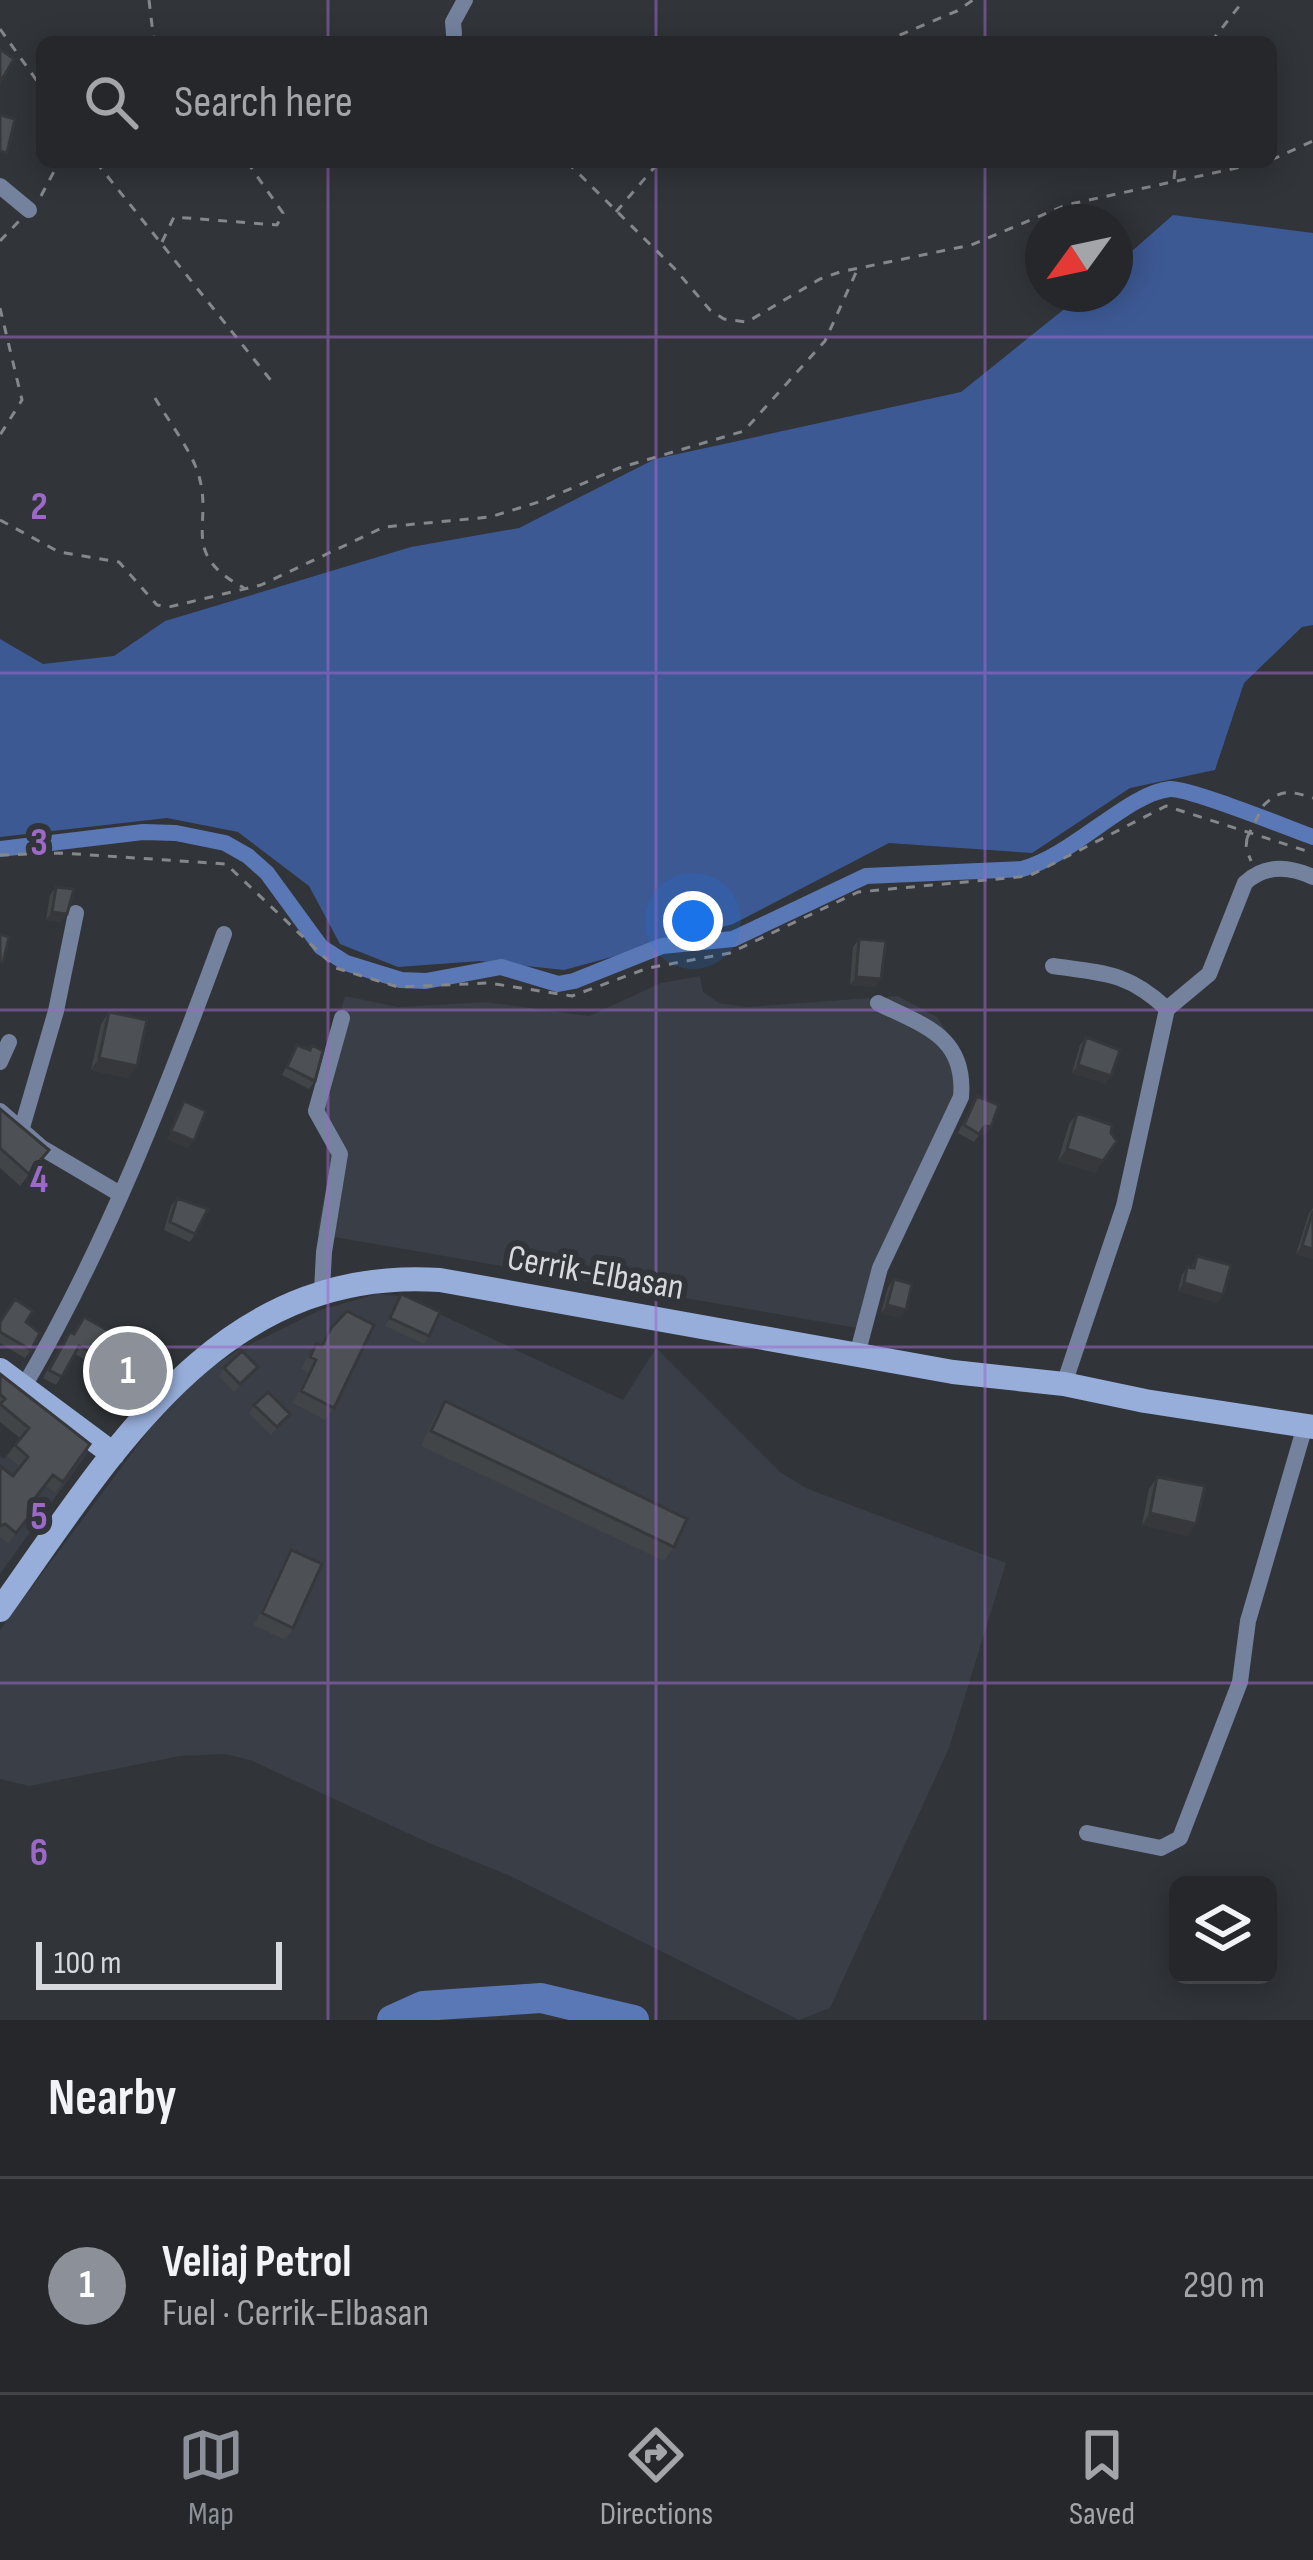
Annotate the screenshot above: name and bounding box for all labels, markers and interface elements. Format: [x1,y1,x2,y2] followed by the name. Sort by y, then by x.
[36,36,1277,168] search box
[78,69,144,135] icon: search
[174,75,353,130] text: Search here
[1025,204,1133,312] north arrow
[30,484,48,531] text: 2
[30,820,48,867] text: 3
[663,891,723,951] your location
[30,1157,48,1204] text: 4
[504,1237,687,1310] street label: Cerrik-Elbasan
[89,1326,167,1416] pin: 1
[30,1494,48,1541] text: 5
[30,1830,48,1877] text: 6
[1169,1876,1277,1984] map controls
[1169,1876,1277,1984] button: layers
[36,1936,282,1989] scale bar
[54,1943,121,1983] text: 100 m
[48,2068,177,2129] text: Nearby
[162,2235,351,2290] text: Veliaj Petrol
[79,2262,95,2309] text: 1
[1183,2262,1265,2309] text: 290 m
[162,2290,429,2337] text: Fuel · Cerrik-Elbasan
[178,2422,244,2534] tab: Map
[600,2422,713,2534] tab: Directions
[1069,2422,1135,2534] tab: Saved

